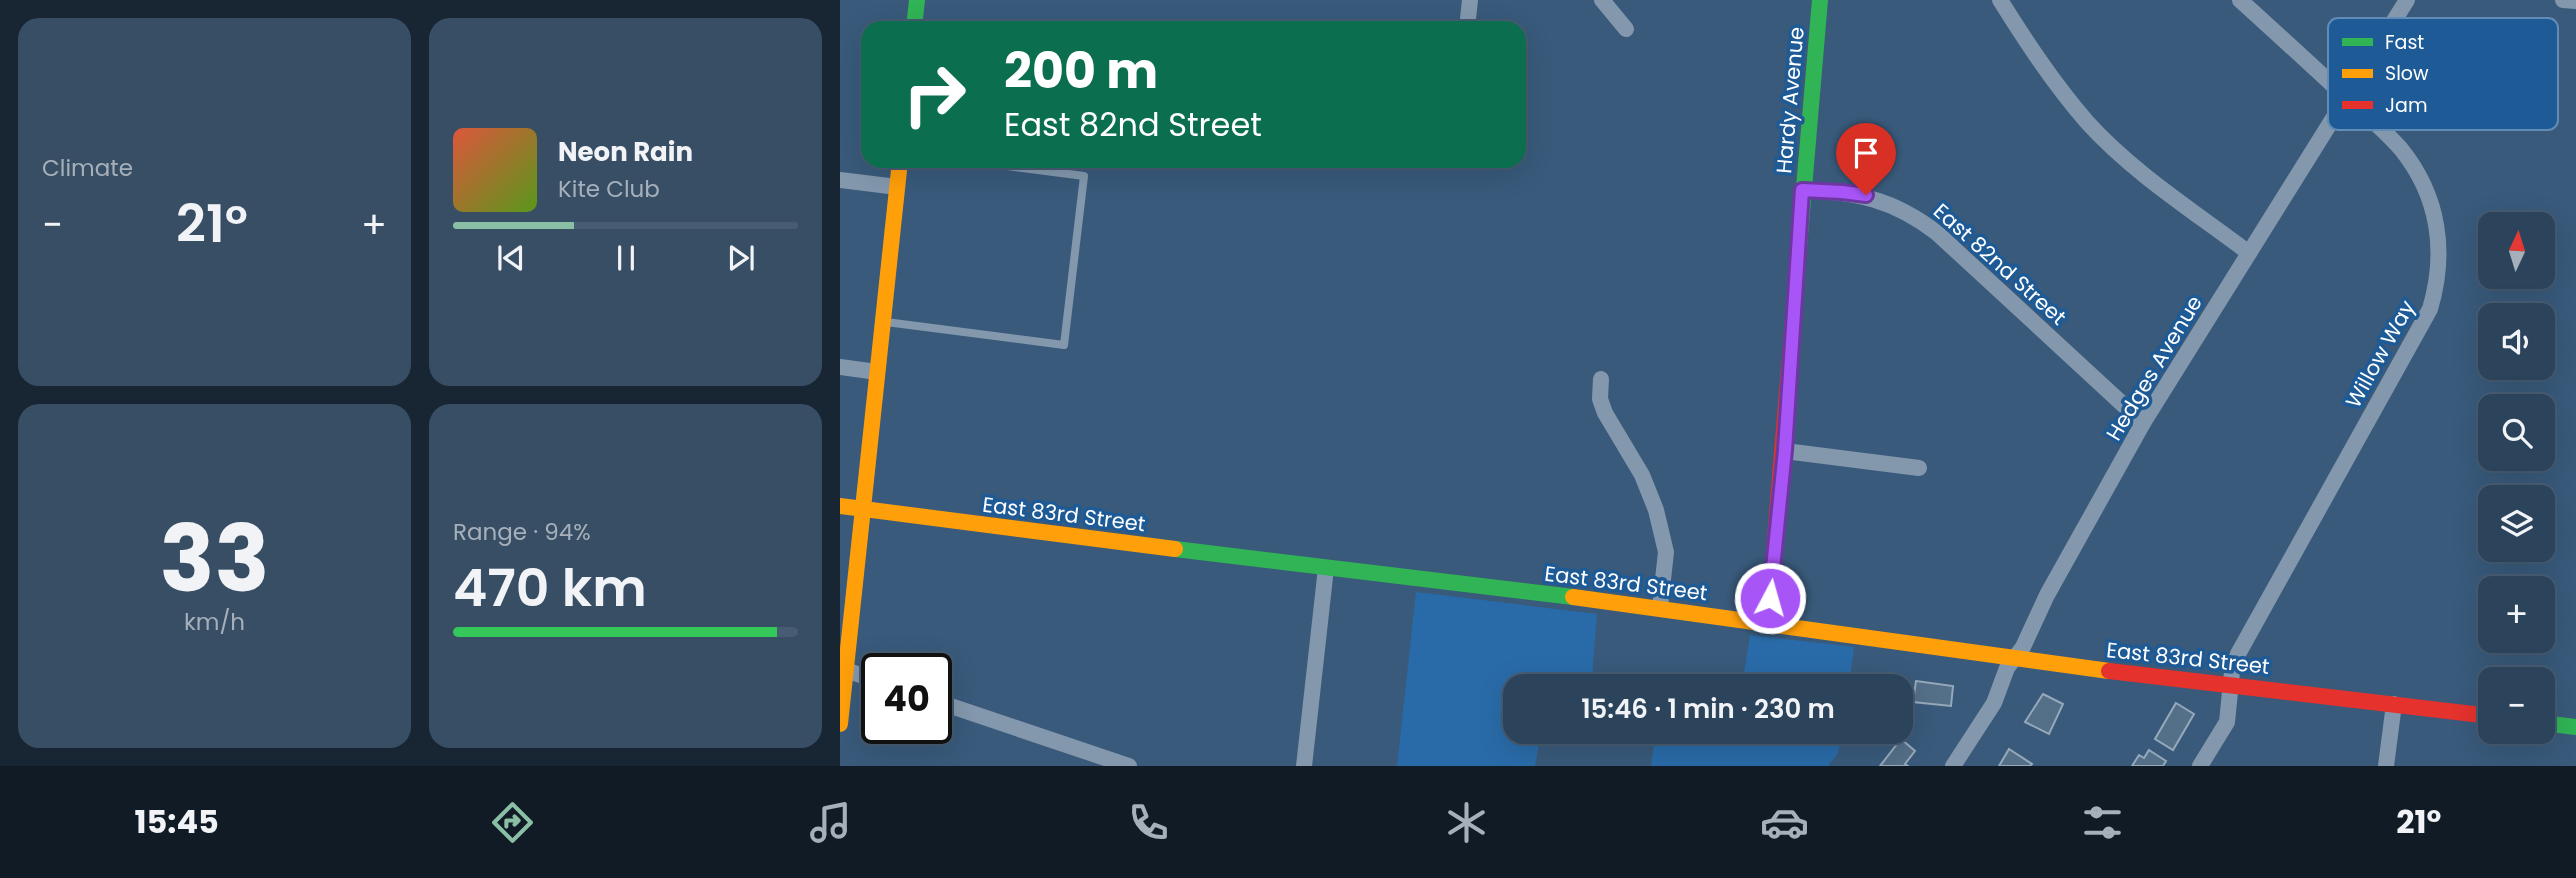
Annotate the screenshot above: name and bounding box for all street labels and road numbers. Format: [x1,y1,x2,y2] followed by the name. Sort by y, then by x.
[1769,25,1811,175] street label: Hardy Avenue
[1927,197,2073,331] street label: East 82nd Street
[2099,290,2209,446] street label: Hedges Avenue
[2339,295,2422,413] street label: Willow Way
[981,490,1147,538] street label: East 83rd Street
[1543,559,1709,607] street label: East 83rd Street
[2105,635,2271,681] street label: East 83rd Street

